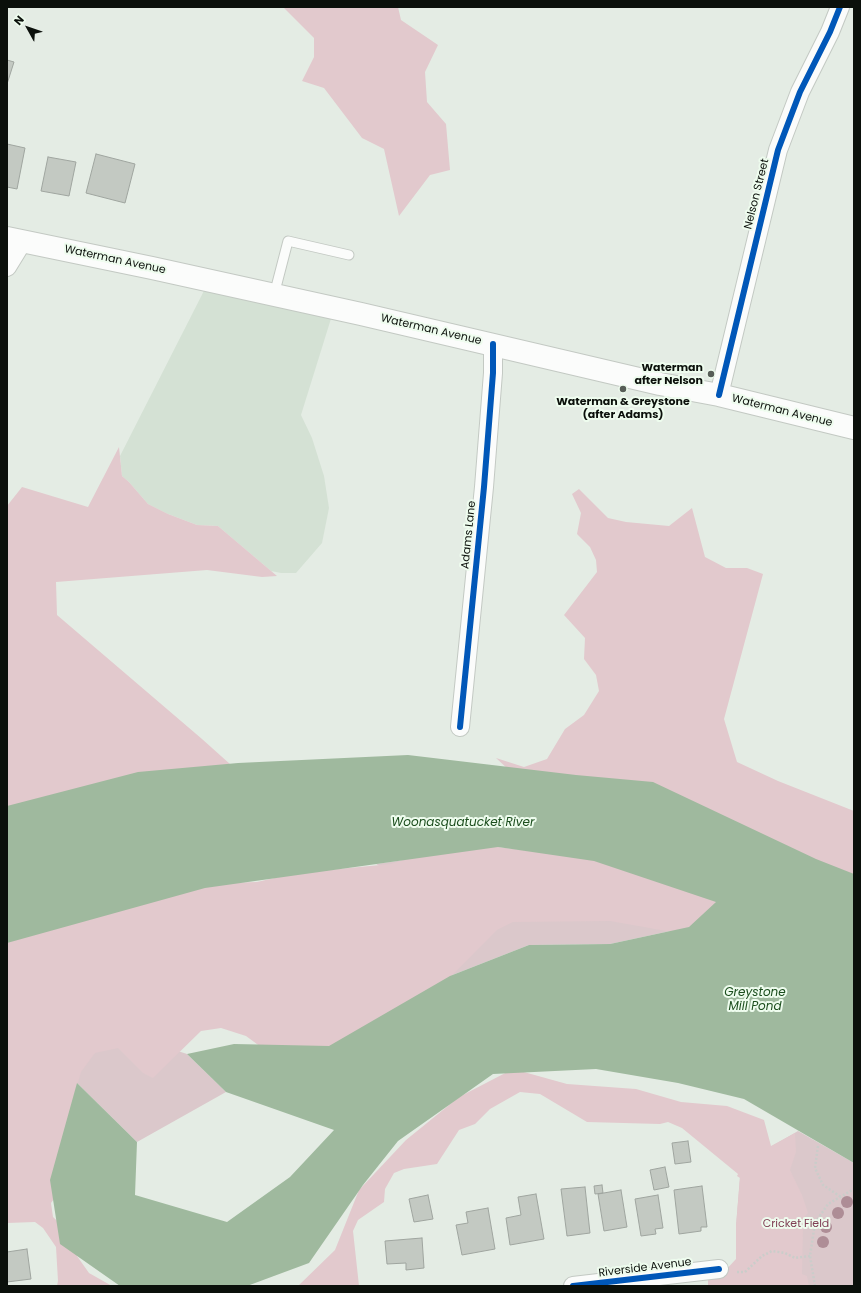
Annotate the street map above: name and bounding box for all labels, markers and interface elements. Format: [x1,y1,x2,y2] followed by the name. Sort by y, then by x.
[8,8,48,48] north arrow
[10,12,28,29] text: N
[742,157,772,231] street label: Nelson Street
[63,243,167,277] street label: Waterman Avenue
[379,312,483,348] street label: Waterman Avenue
[634,361,703,387] place label: Waterman after Nelson
[706,369,716,379] marker: Waterman after Nelson
[618,384,628,394] marker: Waterman & Greystone (after Adams)
[730,392,834,430] street label: Waterman Avenue
[556,395,690,421] place label: Waterman & Greystone (after Adams)
[459,500,479,570] street label: Adams Lane
[392,816,534,830] water label: Woonasquatucket River
[724,986,786,1014] water label: Greystone Mill Pond
[763,1217,829,1231] park label: Cricket Field
[598,1256,692,1280] street label: Riverside Avenue

